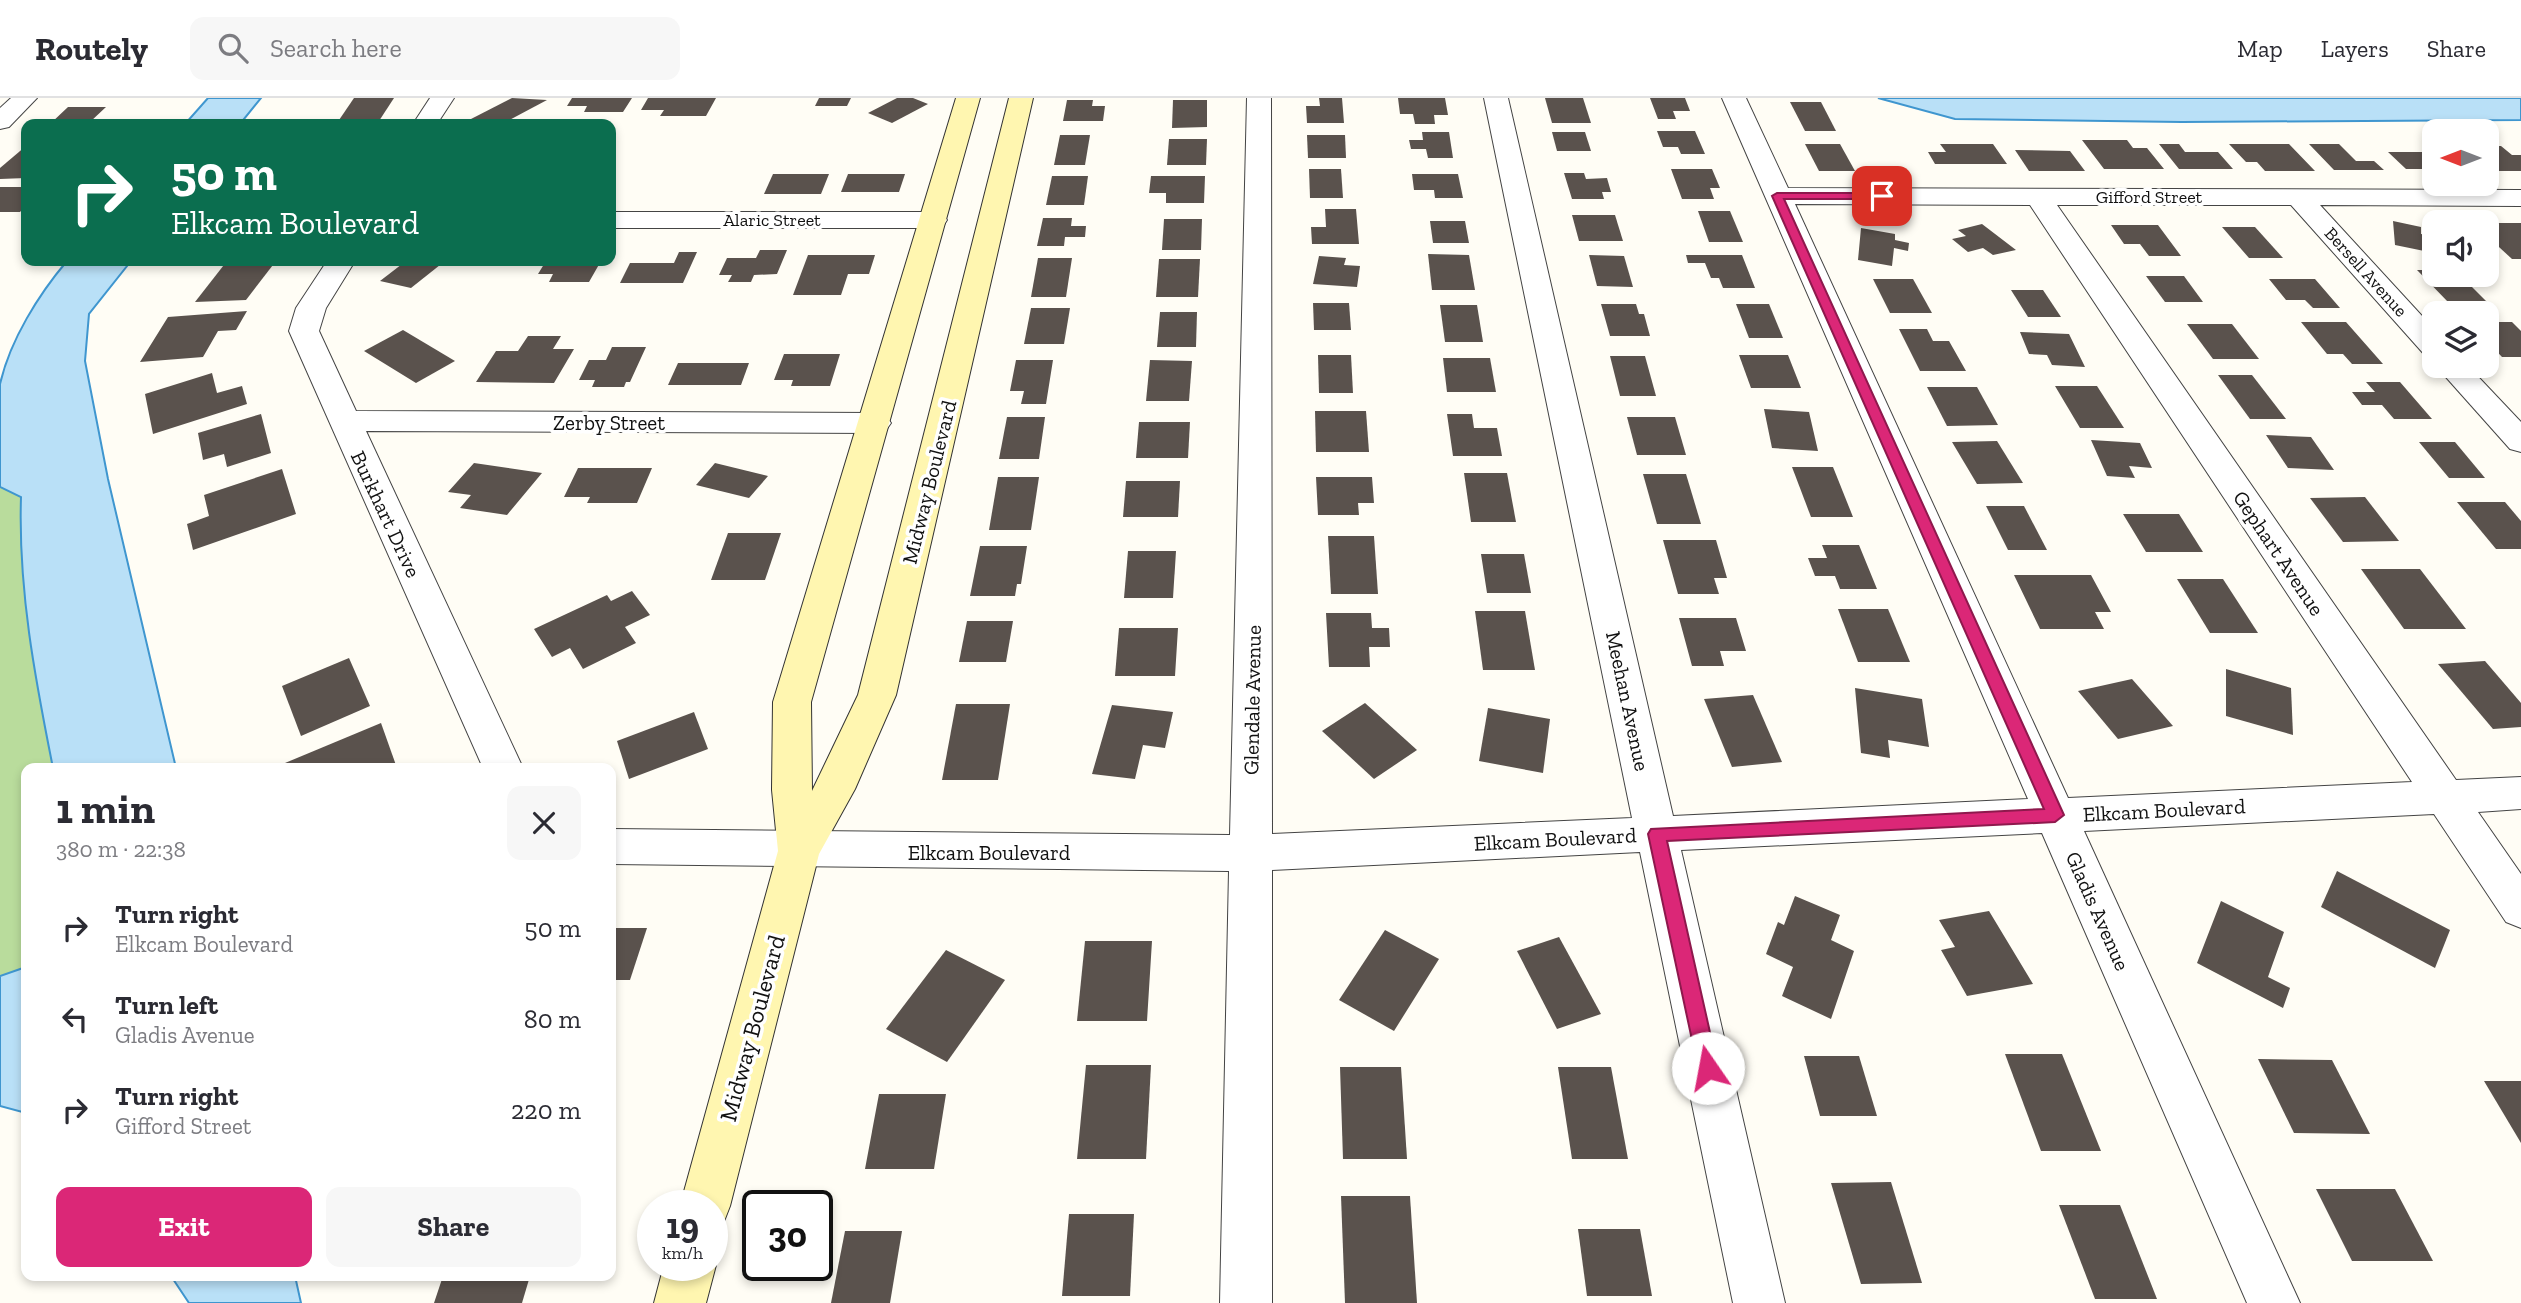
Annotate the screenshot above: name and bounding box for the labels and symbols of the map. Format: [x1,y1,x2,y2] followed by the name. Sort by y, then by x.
[2422,119,2499,196] north arrow
[1852,166,1912,226] pin
[2096,186,2203,208] street label: Gifford Street
[723,209,821,231] street label: Alaric Street
[2320,223,2412,321] street label: Bersell Avenue
[897,397,962,567] street label: Midway Boulevard
[553,410,665,435] street label: Zerby Street
[346,447,426,581] street label: Burkhart Drive
[2228,486,2330,620] street label: Gephart Avenue
[1238,625,1266,775] street label: Glendale Avenue
[1601,629,1655,773] street label: Meehan Avenue
[2082,793,2246,827] street label: Elkcam Boulevard
[1473,822,1637,856] street label: Elkcam Boulevard
[908,840,1071,865] street label: Elkcam Boulevard
[2061,848,2135,974] street label: Gladis Avenue
[713,931,791,1125] street label: Midway Boulevard
[1671,1031,1745,1105] position arrow
[742,1190,833,1281] speed limit sign: 30

